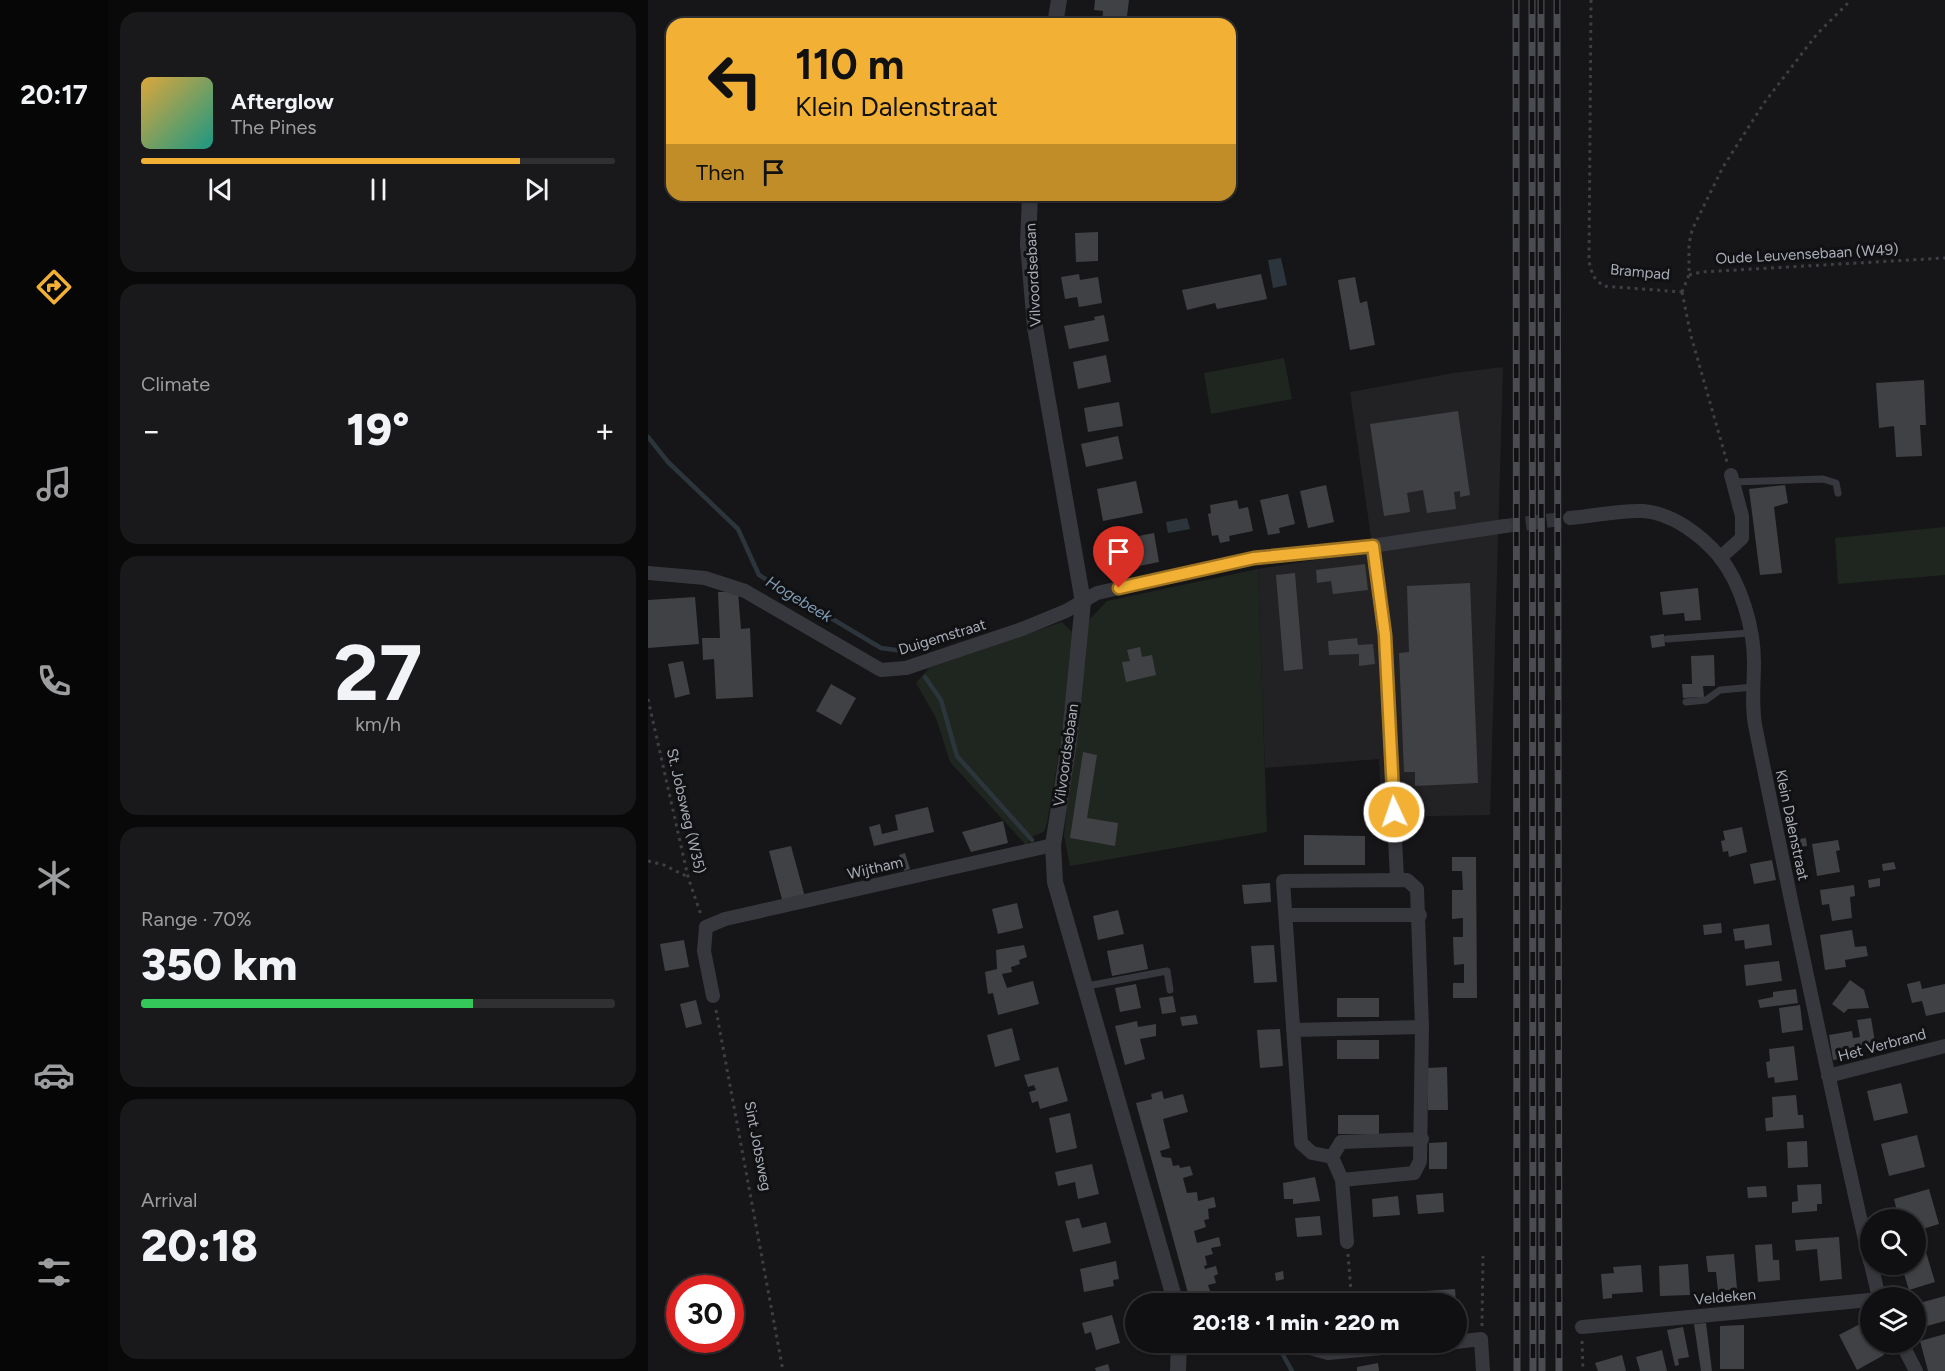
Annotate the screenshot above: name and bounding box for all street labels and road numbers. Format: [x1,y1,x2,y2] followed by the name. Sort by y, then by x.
[1021,223,1045,327] street label: Vilvoordsebaan
[1715,240,1899,268] street label: Oude Leuvensebaan (W49)
[1609,260,1671,284] street label: Brampad
[896,615,988,659] street label: Duigemstraat
[1050,702,1082,808] street label: Vilvoordsebaan
[663,747,709,875] street label: St. Jobsweg (W35)
[1771,768,1813,882] street label: Klein Dalenstraat
[846,853,904,883] street label: Wijtham
[1836,1025,1928,1065] street label: Het Verbrand
[740,1100,776,1192] street label: Sint Jobsweg
[1693,1285,1757,1309] street label: Veldeken

